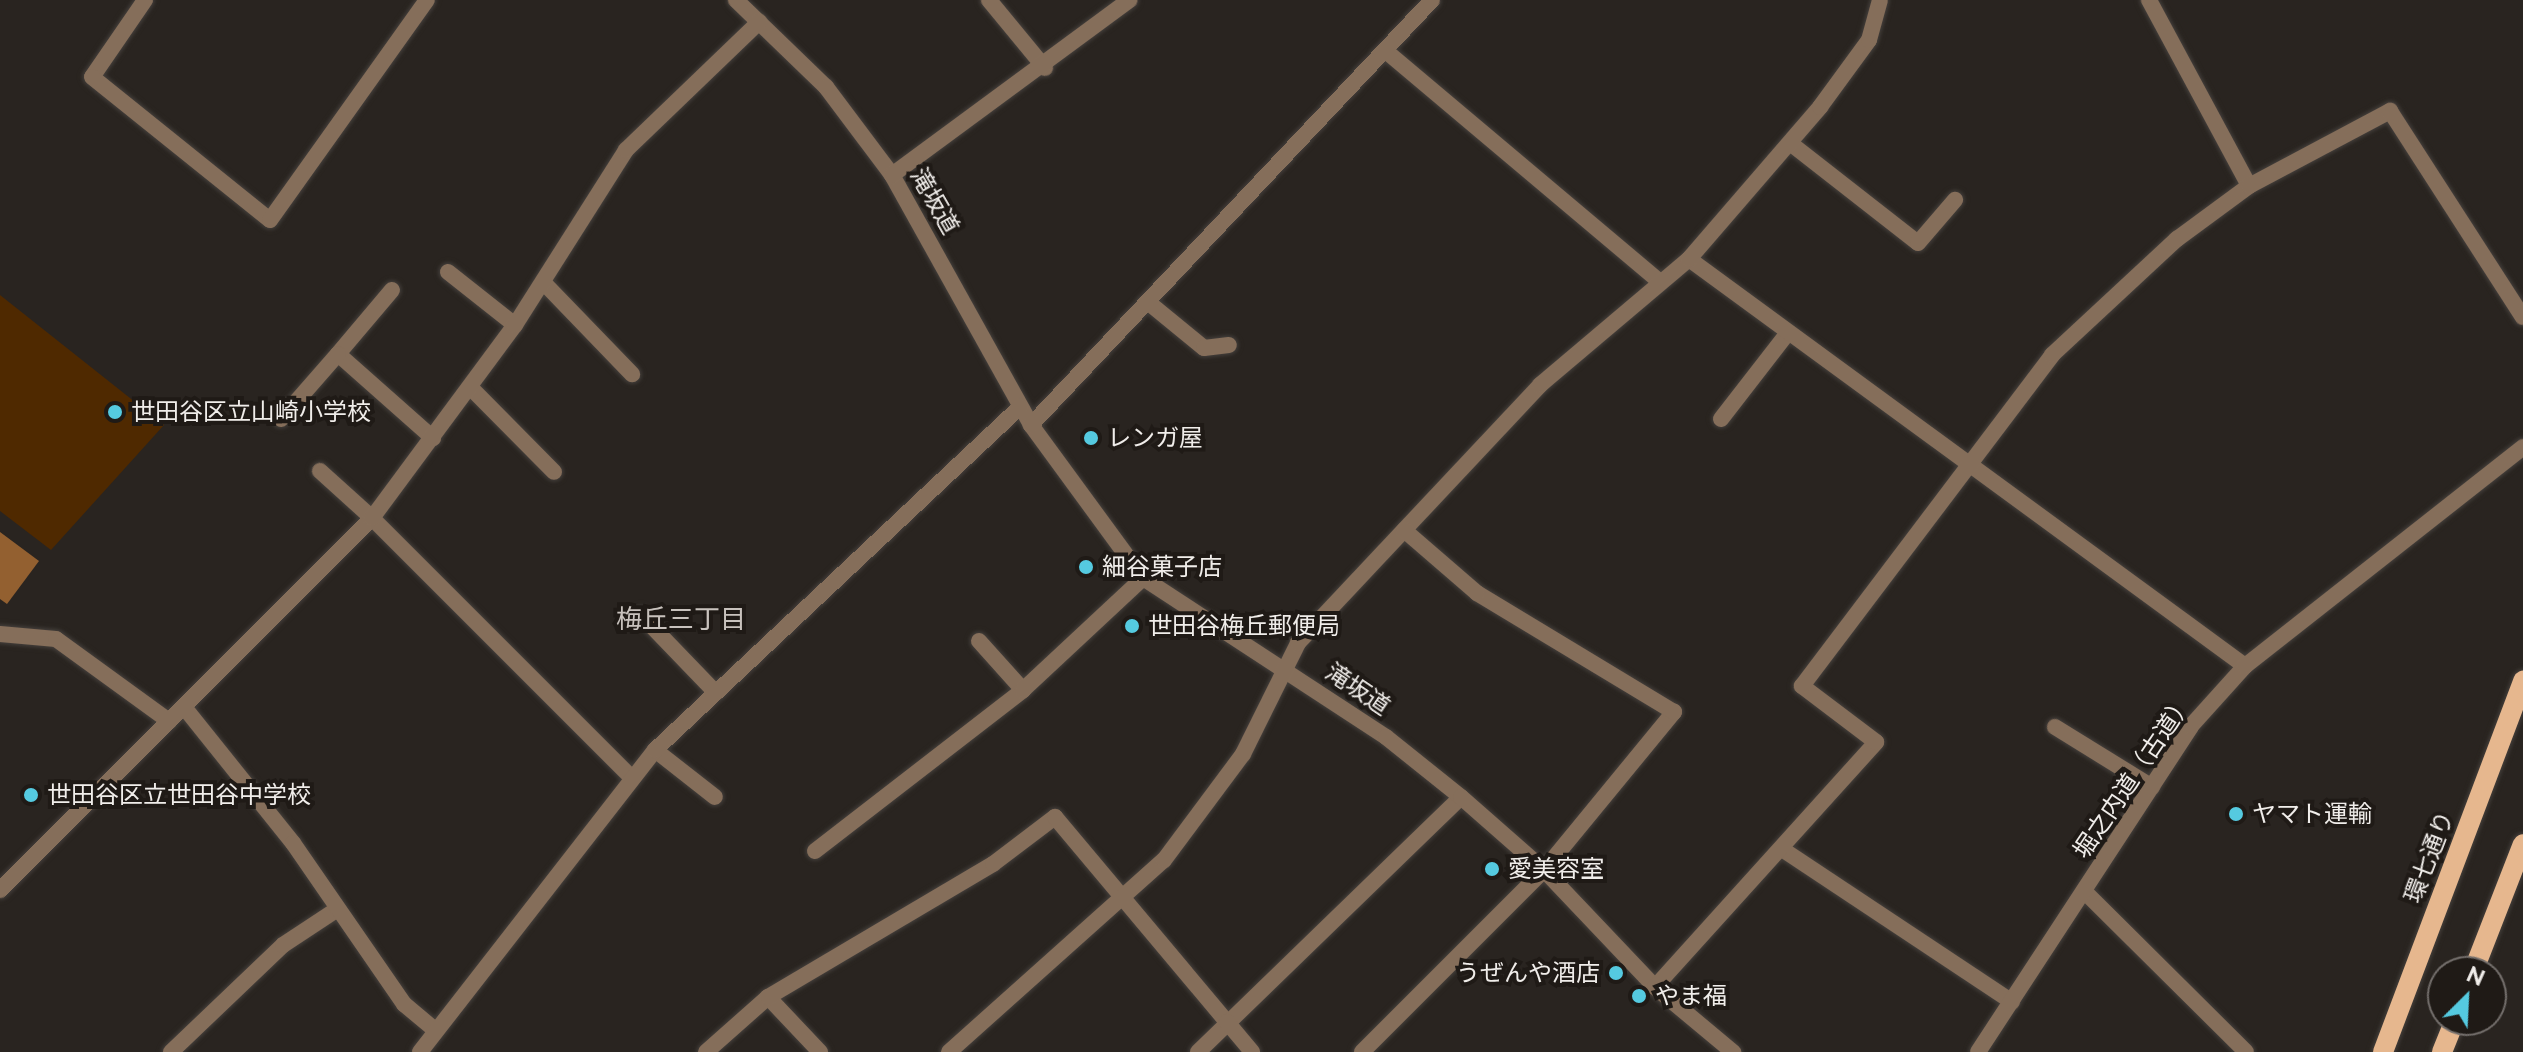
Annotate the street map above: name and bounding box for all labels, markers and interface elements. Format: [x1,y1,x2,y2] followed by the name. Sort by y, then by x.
[905,163,965,239] street label: 滝坂道
[131,398,371,426] place label: 世田谷区立山崎小学校
[106,403,124,421] marker: 世田谷区立山崎小学校
[1107,424,1203,452] place label: レンガ屋
[1082,429,1100,447] marker: レンガ屋
[1102,553,1222,581] place label: 細谷菓子店
[1077,558,1095,576] marker: 細谷菓子店
[616,604,746,636] district label: 梅丘三丁目
[1148,612,1340,640] place label: 世田谷梅丘郵便局
[1123,617,1141,635] marker: 世田谷梅丘郵便局
[1320,657,1396,721] street label: 滝坂道
[2067,688,2199,864] street label: 堀之内道（古道）
[47,781,311,809] place label: 世田谷区立世田谷中学校
[22,786,40,804] marker: 世田谷区立世田谷中学校
[2252,800,2372,828] place label: ヤマト運輸
[2227,805,2245,823] marker: ヤマト運輸
[2398,807,2460,907] street label: 環七通り
[1508,855,1604,883] place label: 愛美容室
[1483,860,1501,878] marker: 愛美容室
[2427,956,2507,1036] north arrow
[1456,959,1600,987] place label: うぜんや酒店
[2463,961,2489,991] text: N
[1607,964,1625,982] marker: うぜんや酒店
[1655,982,1727,1010] place label: やま福
[1630,987,1648,1005] marker: やま福

